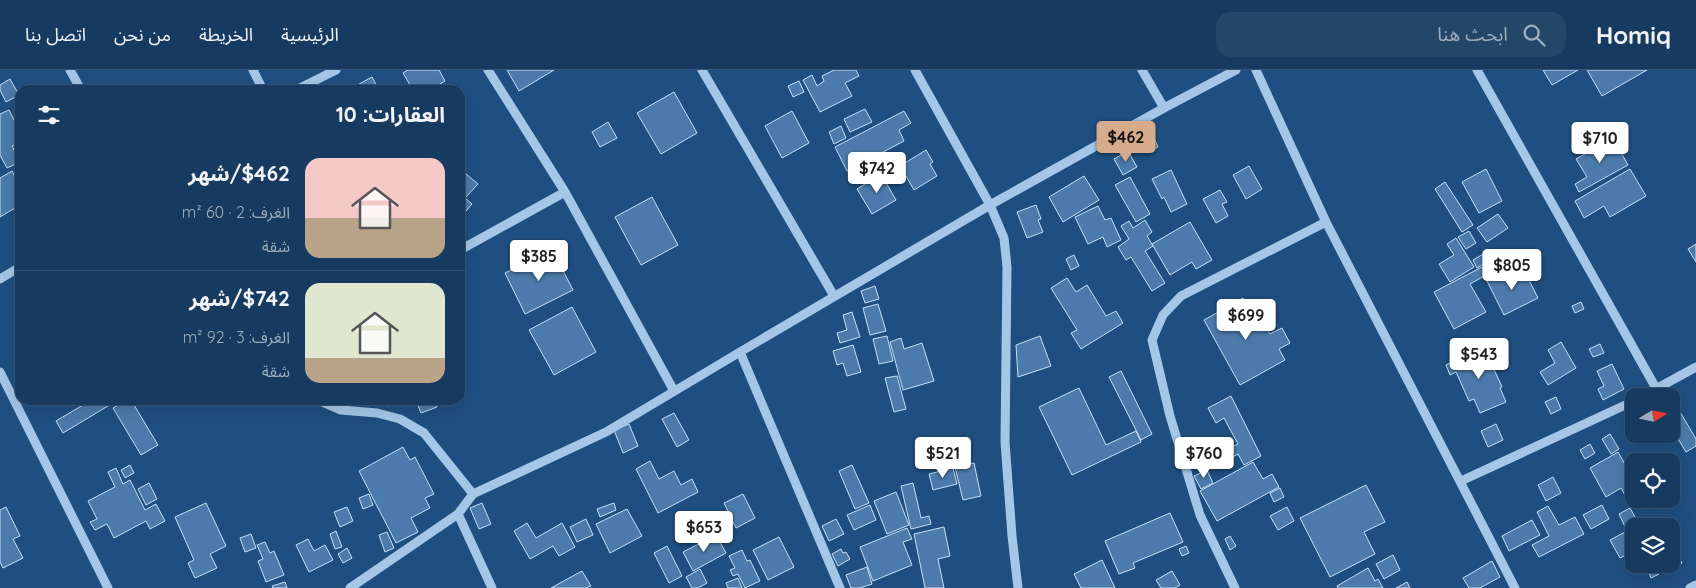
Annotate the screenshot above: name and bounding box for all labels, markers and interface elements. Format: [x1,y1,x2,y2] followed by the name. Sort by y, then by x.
[1216,12,1566,57] search box
[1596,20,1671,50] text: Homiq
[1520,21,1548,49] icon: search
[1437,22,1508,46] text: ابحث هنا
[25,23,86,46] text: اتصل بنا
[114,23,171,46] text: من نحن
[199,23,253,46] text: الخريطة
[281,23,339,46] text: الرئيسية
[35,101,63,129] icon: filters
[336,101,445,127] text: العقارات: 10
[1096,121,1156,163] pin: $462
[1570,122,1630,164] pin: $710
[1108,127,1144,147] text: $462
[1582,128,1618,148] text: $710
[847,152,907,194] pin: $742
[859,158,895,178] text: $742
[188,160,290,186] text: $462/شهر
[345,178,405,238] icon: home
[182,202,290,222] text: الغرف: 2 · 60 m²
[262,236,290,256] text: شقة
[509,240,569,282] pin: $385
[521,246,557,266] text: $385
[1482,248,1542,291] pin: $805
[1493,255,1531,275] text: $805
[189,285,290,311] text: $742/شهر
[1216,298,1276,341] pin: $699
[345,303,405,363] icon: home
[1228,305,1264,325] text: $699
[183,327,290,347] text: الغرف: 3 · 92 m²
[1449,338,1509,380] pin: $543
[1461,344,1497,364] text: $543
[262,361,290,381] text: شقة
[1625,388,1680,442] north arrow
[1625,388,1680,573] map controls
[913,436,973,479] pin: $521
[1174,436,1234,479] pin: $760
[926,443,960,463] text: $521
[1186,443,1222,463] text: $760
[1625,453,1680,508] button: locate
[674,510,734,553] pin: $653
[686,517,722,537] text: $653
[1625,518,1680,573] button: layers

